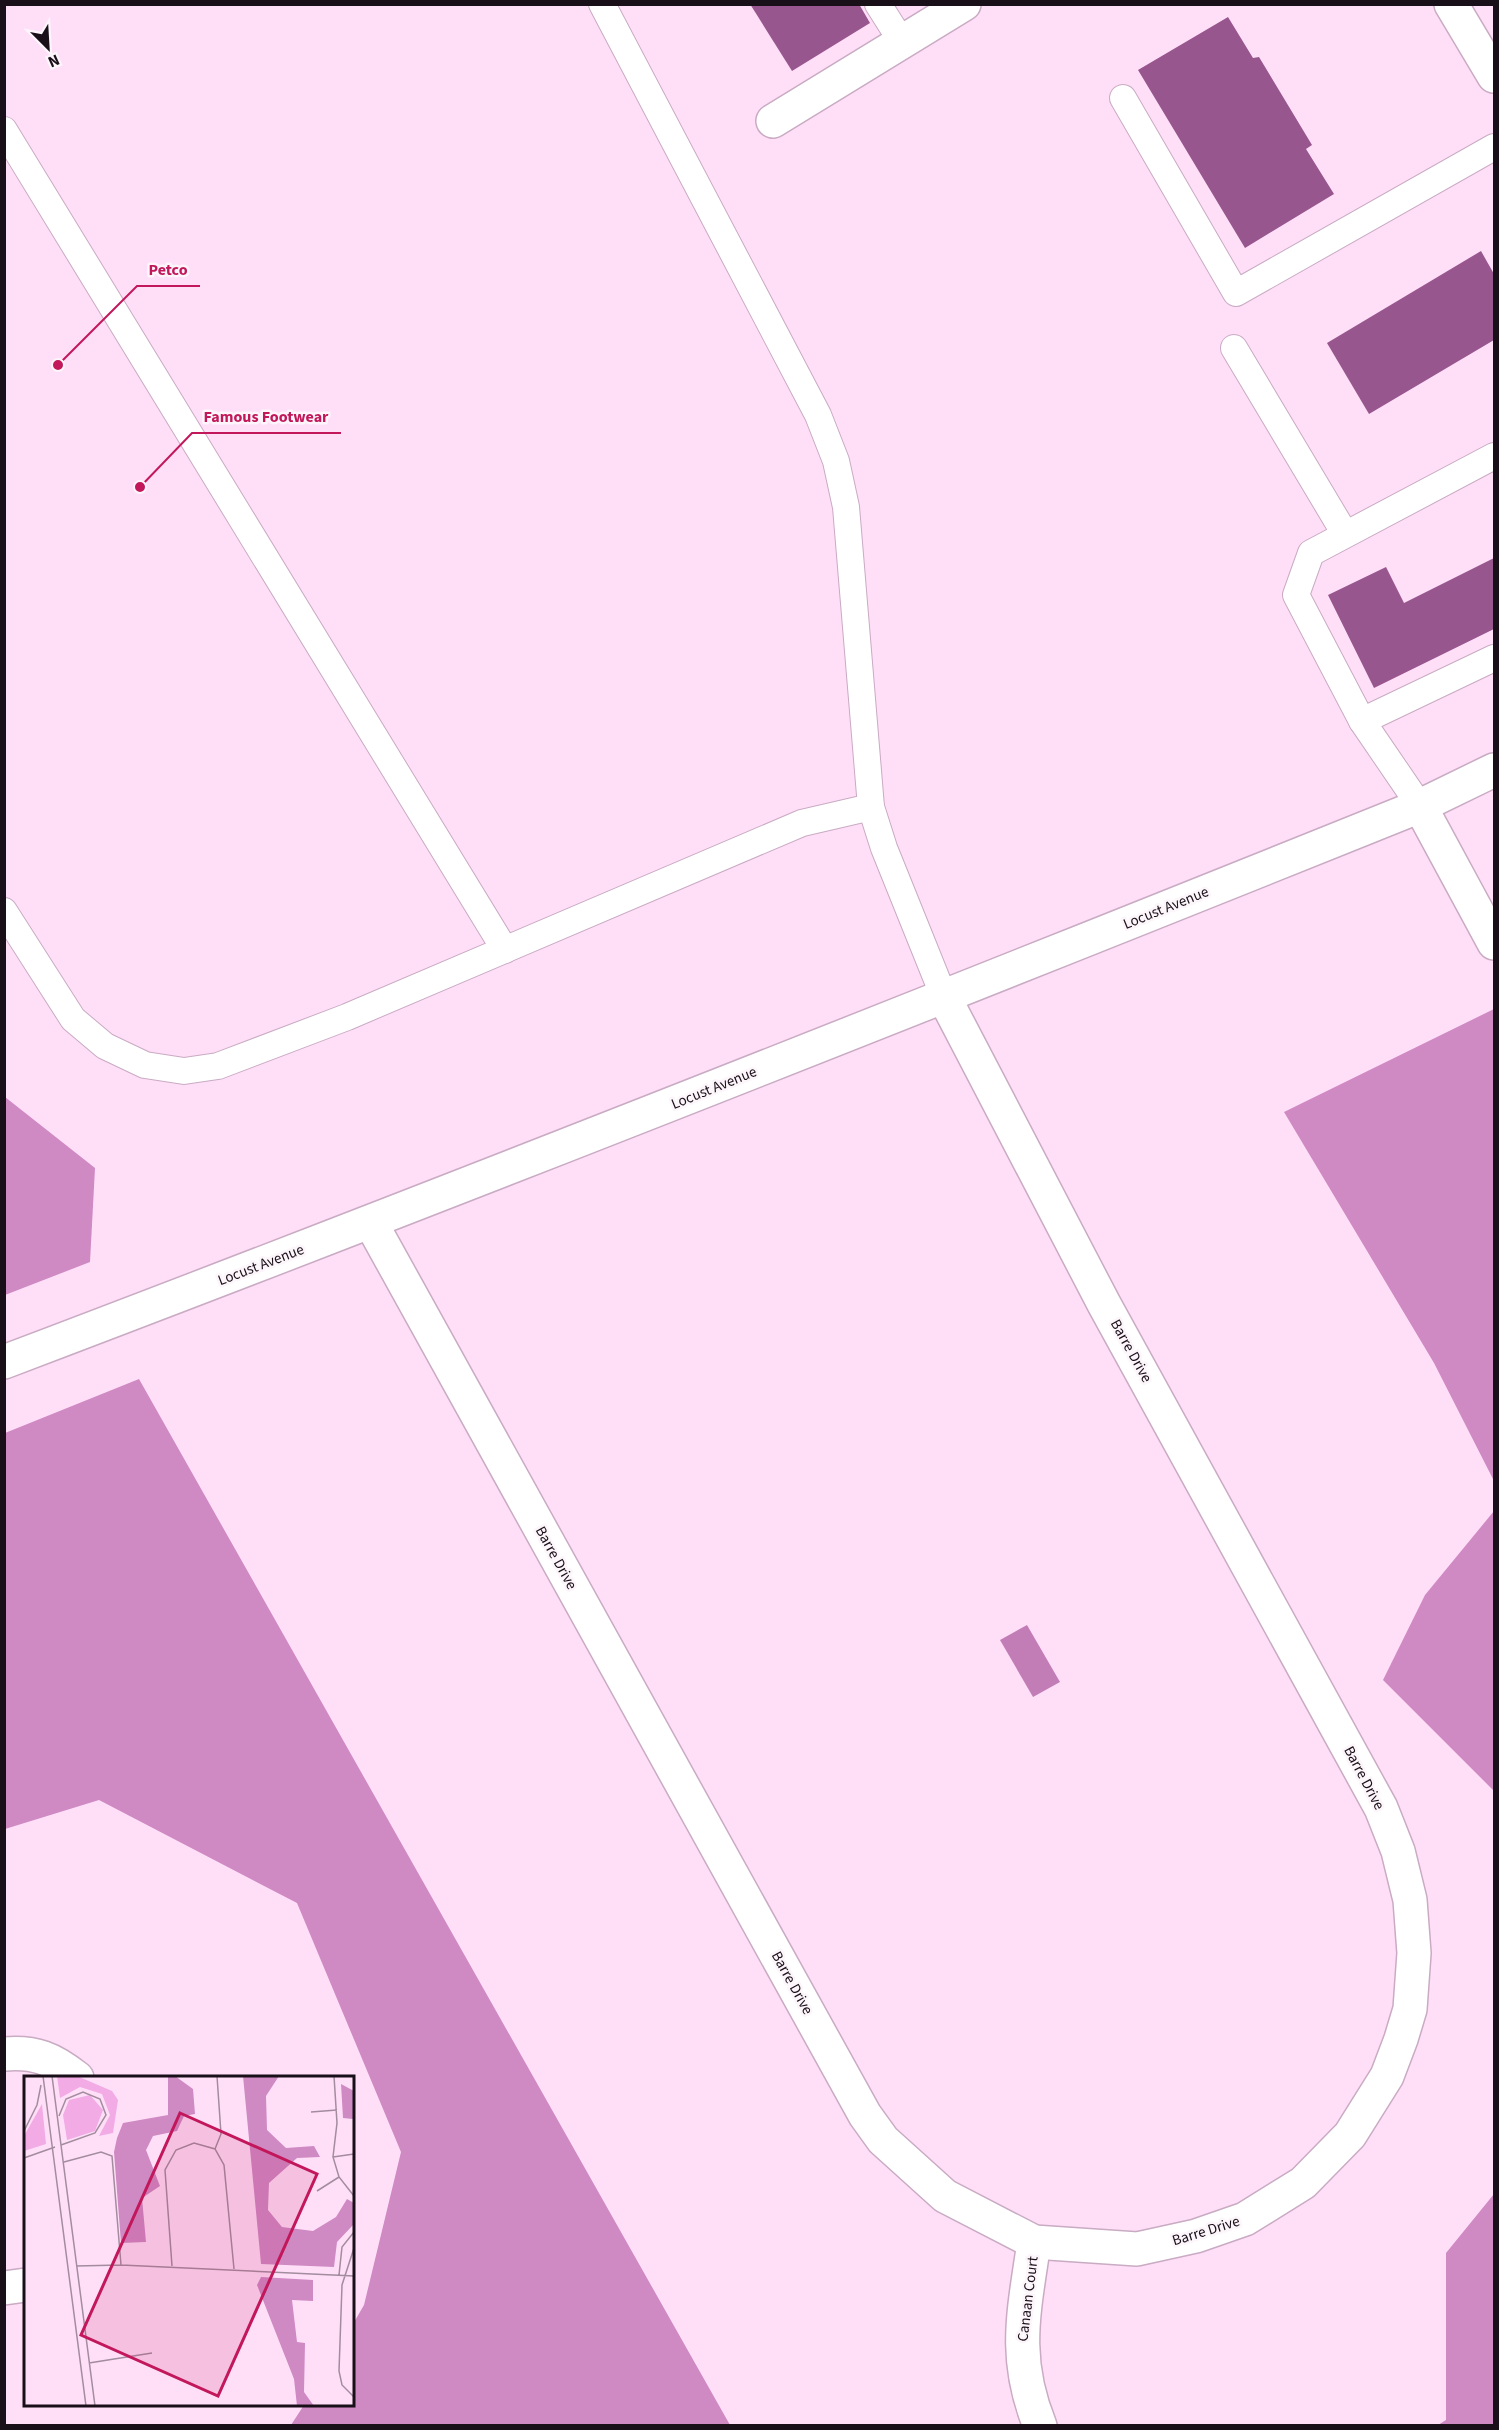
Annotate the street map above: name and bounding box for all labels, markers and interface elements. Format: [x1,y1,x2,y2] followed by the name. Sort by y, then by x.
[18,18,78,78] north arrow
[44,49,63,73] text: N
[137,252,200,286] callout: Petco
[148,259,188,281] text: Petco
[192,399,341,433] callout: Famous Footwear
[204,406,329,428] text: Famous Footwear
[1120,881,1212,935] street label: Locust Avenue
[668,1061,760,1115] street label: Locust Avenue
[215,1239,307,1291] street label: Locust Avenue
[1105,1315,1157,1387] street label: Barre Drive
[530,1522,582,1594] street label: Barre Drive
[1338,1742,1390,1814] street label: Barre Drive
[766,1947,818,2019] street label: Barre Drive
[24,2076,354,2406] inset map
[1170,2211,1242,2251] street label: Barre Drive
[1012,2255,1044,2343] street label: Canaan Court

